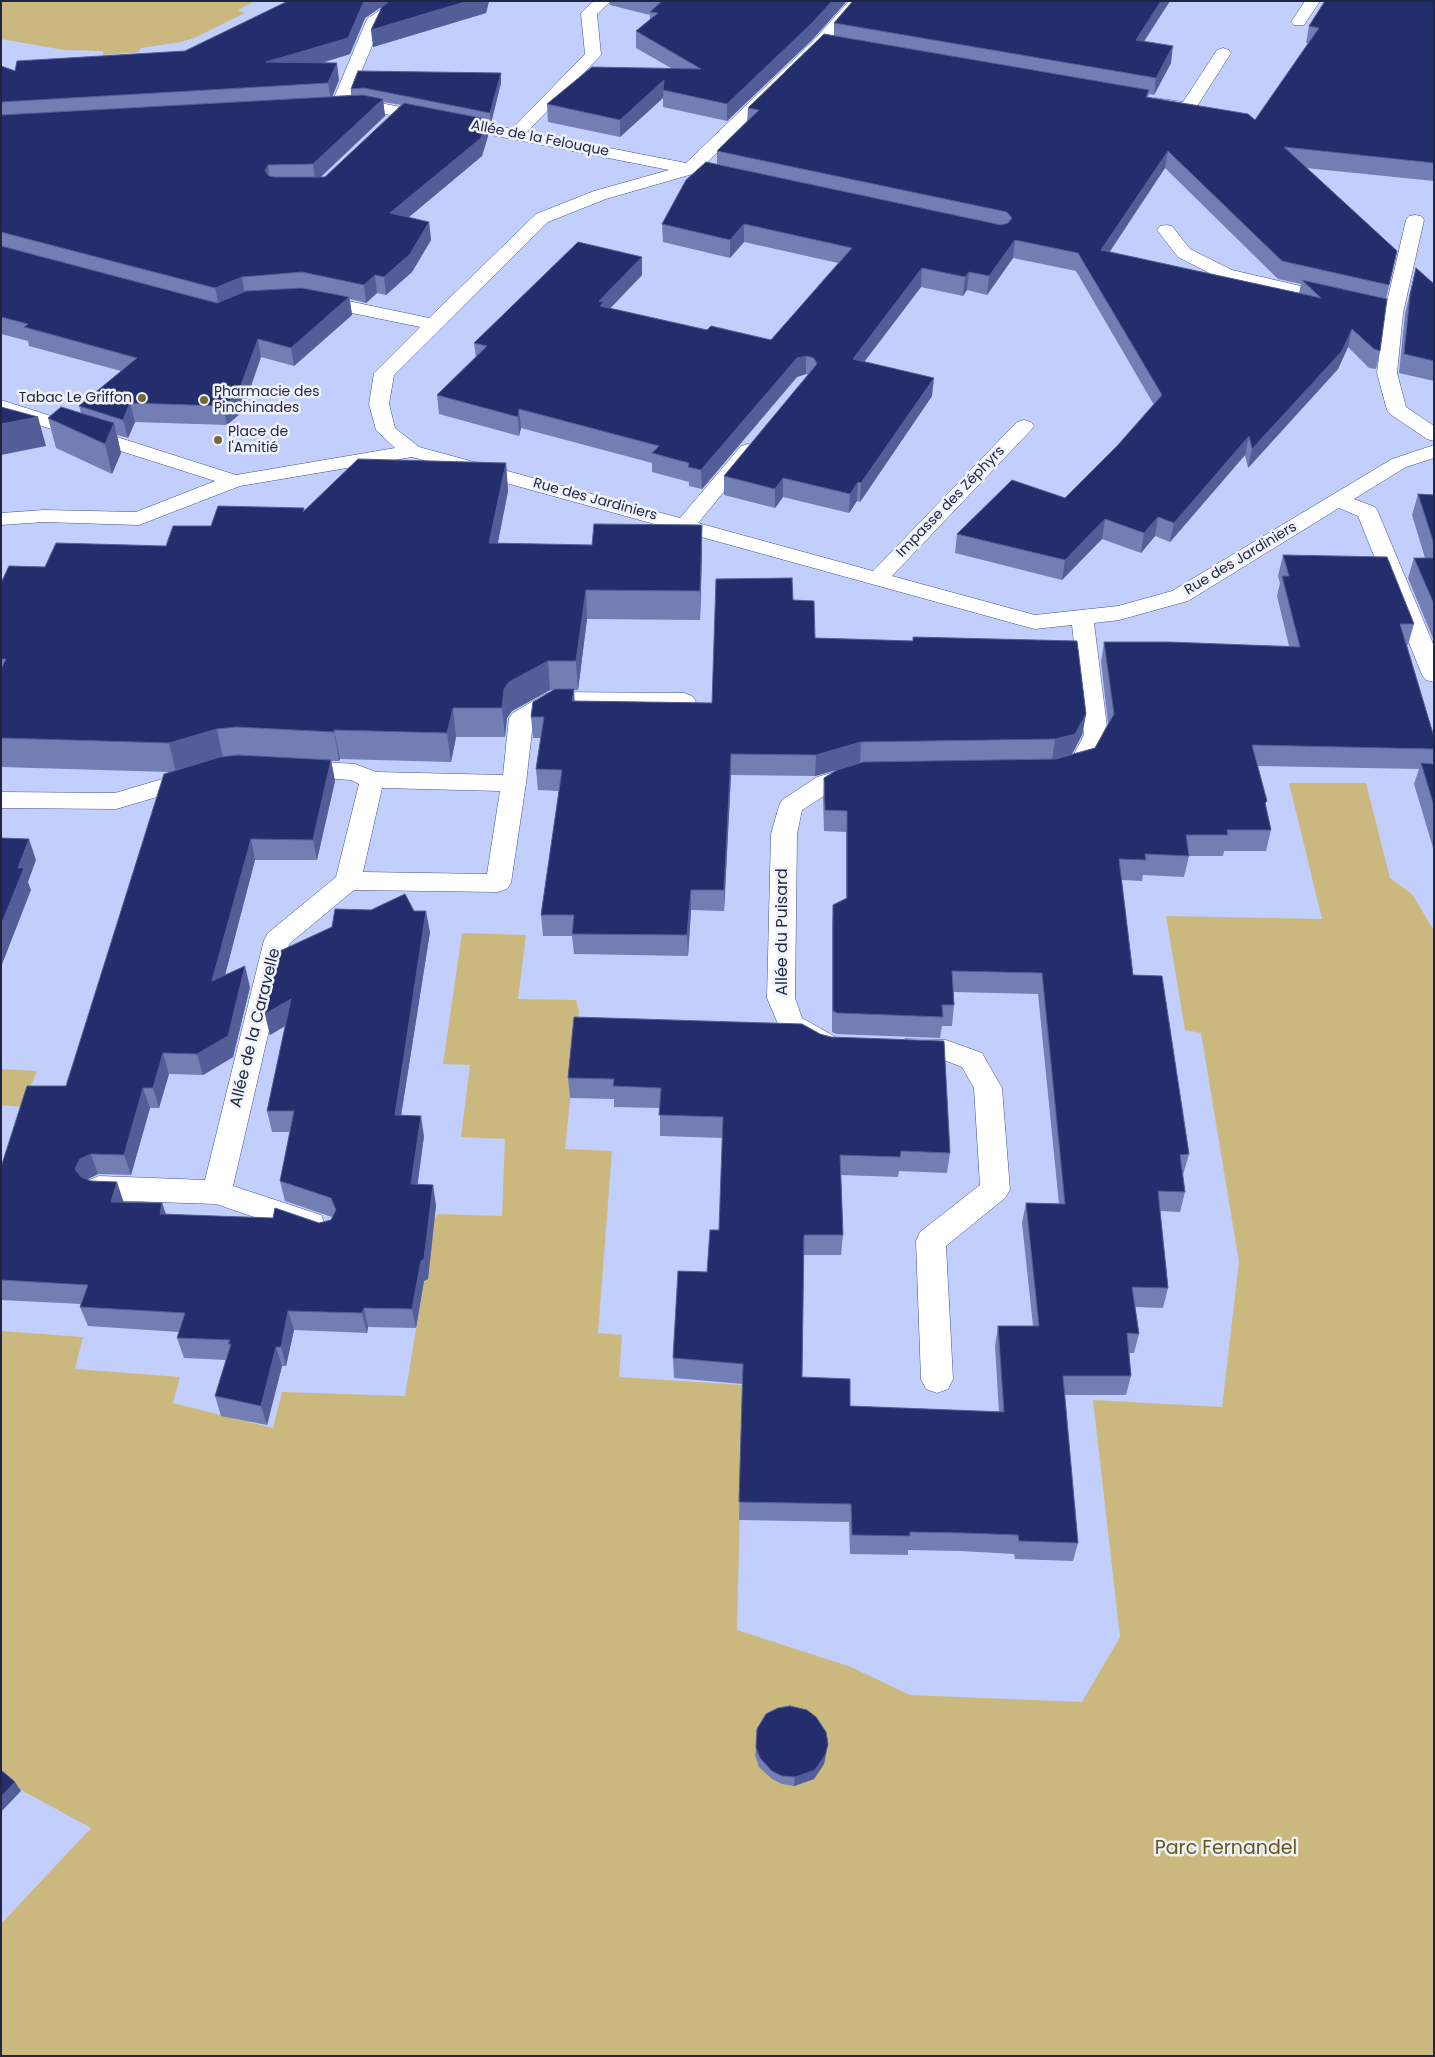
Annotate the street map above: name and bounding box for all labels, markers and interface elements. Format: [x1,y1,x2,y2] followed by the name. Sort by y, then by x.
[470,117,610,161] street label: Allée de la Felouque
[214,384,319,417] place label: Pharmacie des Pinchinades
[19,390,132,406] place label: Tabac Le Griffon
[136,392,148,404] marker: Tabac Le Griffon
[198,394,210,406] marker: Pharmacie des Pinchinades
[228,424,288,457] place label: Place de l'Amitié
[212,434,224,446] marker: Place de l'Amitié
[894,443,1008,561] street label: Impasse des Zéphyrs
[531,475,659,525] street label: Rue des Jardiniers
[1182,519,1300,599] street label: Rue des Jardiniers
[773,868,793,996] street label: Allée du Puisard
[227,946,285,1110] street label: Allée de la Caravelle
[1155,1838,1297,1860] park label: Parc Fernandel

